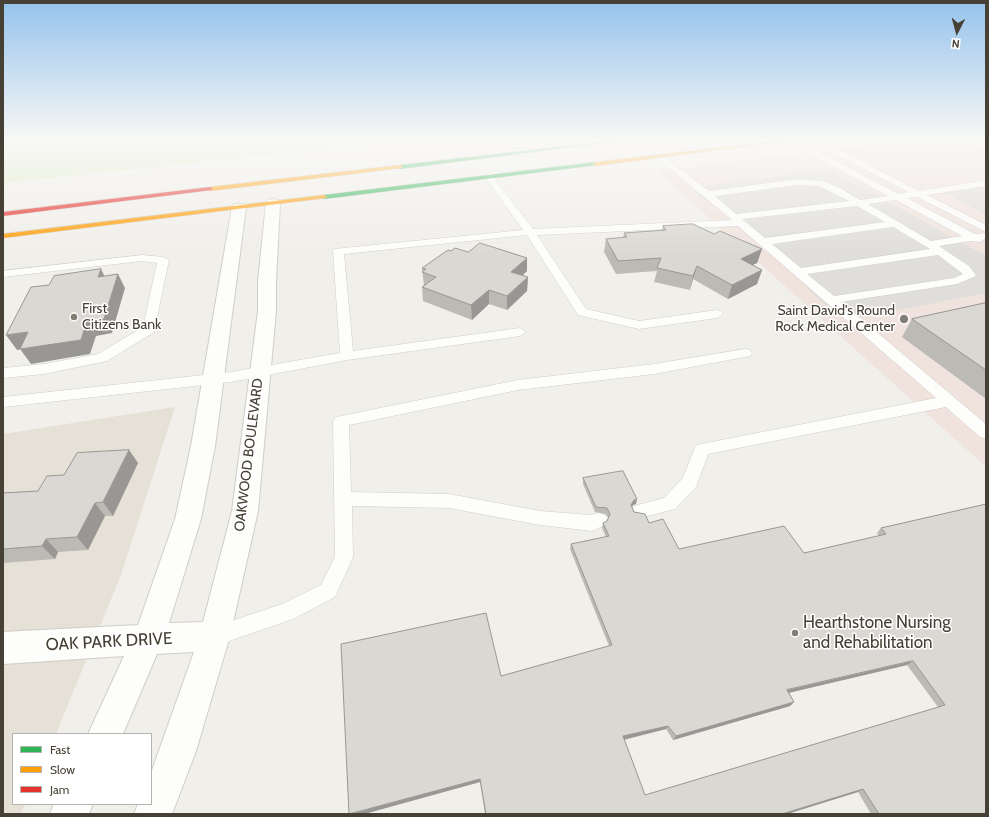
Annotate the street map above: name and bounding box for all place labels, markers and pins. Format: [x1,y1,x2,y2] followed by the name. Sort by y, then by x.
[82,301,161,334] place label: First Citizens Bank
[775,303,895,336] place label: Saint David's Round Rock Medical Center
[69,312,79,322] marker: First Citizens Bank
[898,313,910,325] marker: Saint David's Round Rock Medical Center
[803,613,951,653] place label: Hearthstone Nursing and Rehabilitation
[790,628,800,638] marker: Hearthstone Nursing and Rehabilitation

